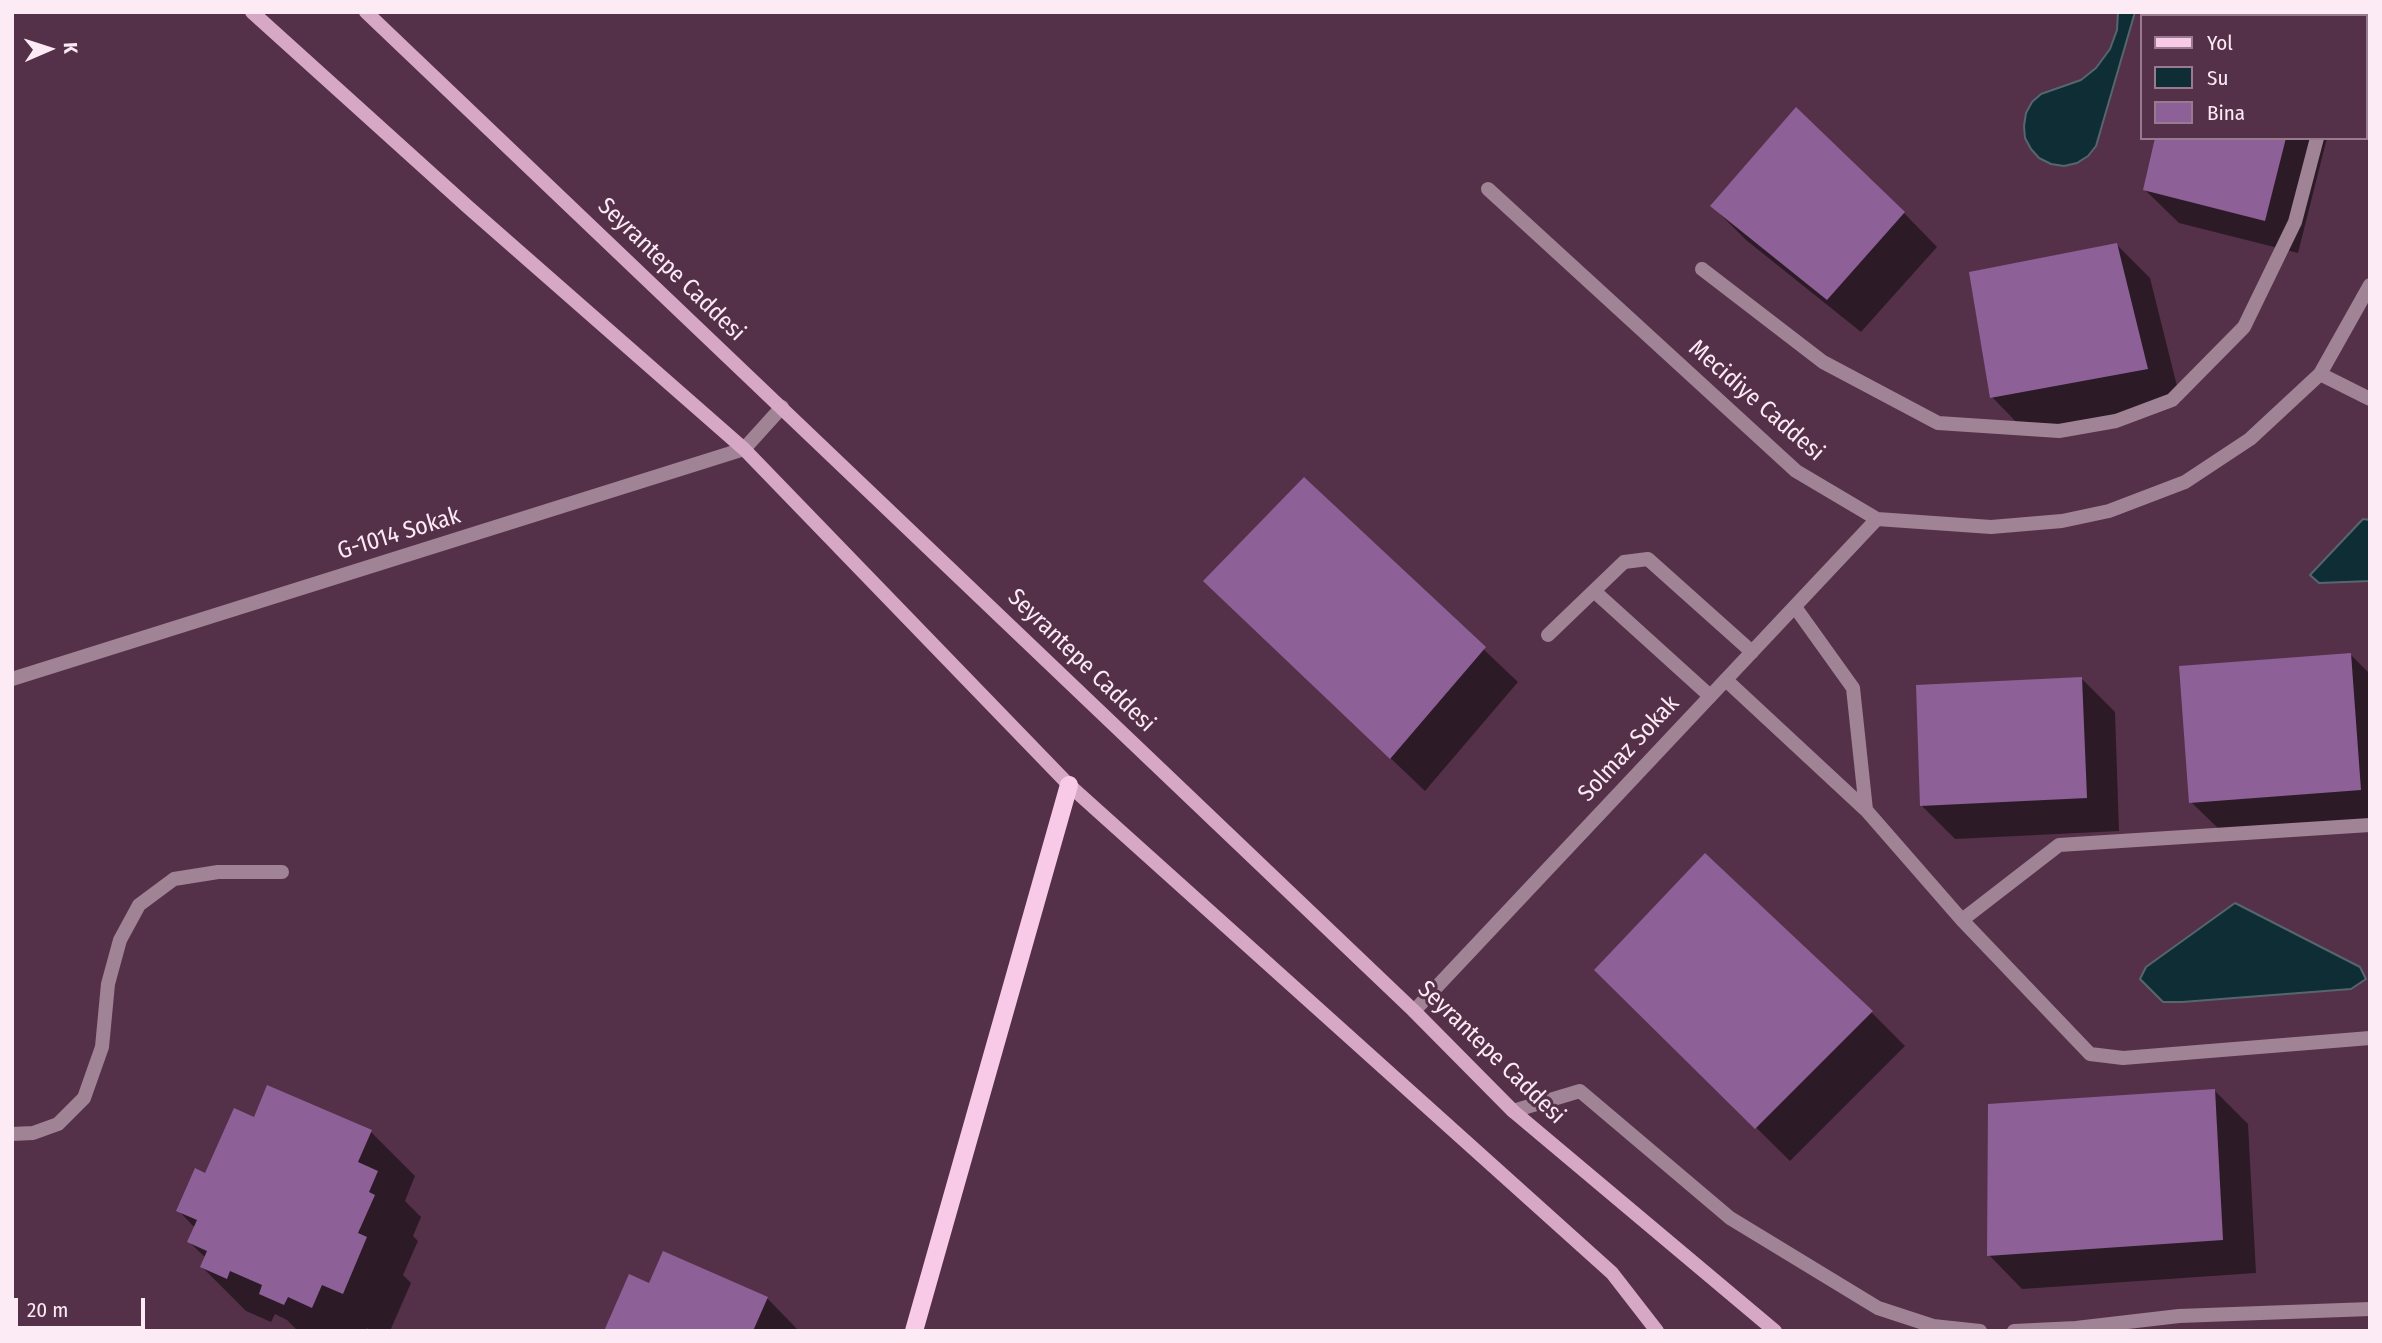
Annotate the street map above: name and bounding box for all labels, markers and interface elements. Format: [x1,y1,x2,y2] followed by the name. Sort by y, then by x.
[14,14,84,84] north arrow
[2140,14,2368,140] legend
[2207,30,2233,56] text: Yol
[59,42,82,54] text: K
[2207,65,2228,91] text: Su
[2207,100,2245,126] text: Bina
[591,192,751,348] street label: Seyrantepe Caddesi
[1682,334,1830,468] street label: Mecidiye Caddesi
[334,502,464,566] street label: G-1014 Sokak
[1001,583,1161,739] street label: Seyrantepe Caddesi
[1573,690,1685,808] street label: Solmaz Sokak
[1411,975,1571,1131] street label: Seyrantepe Caddesi
[18,1284,149,1328] scale bar
[27,1297,68,1323] text: 20 m

